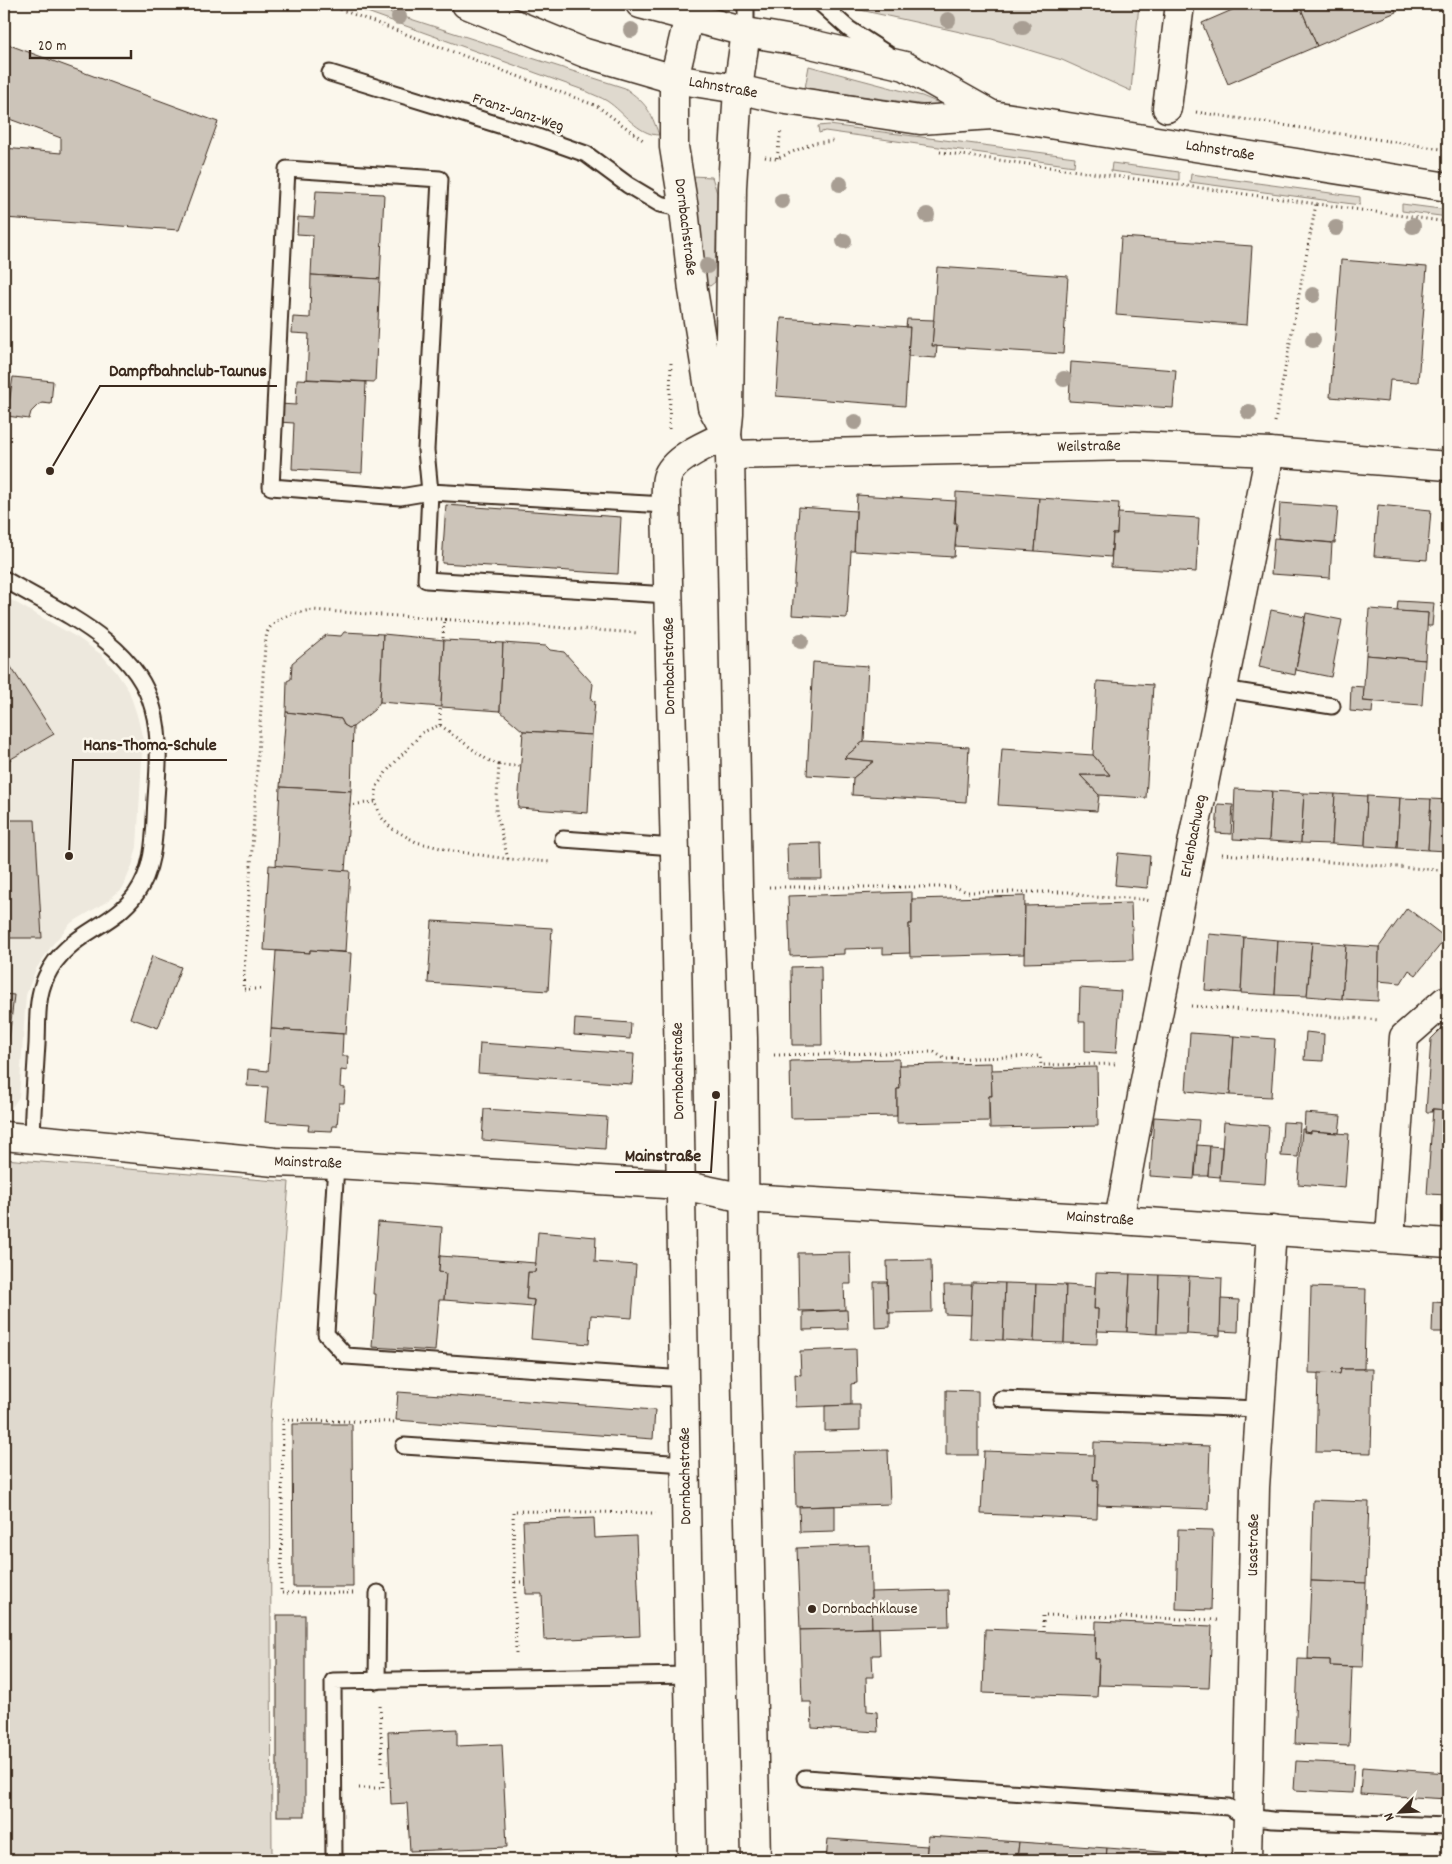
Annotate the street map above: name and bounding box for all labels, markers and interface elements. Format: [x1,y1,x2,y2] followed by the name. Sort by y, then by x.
[30,28,131,60] scale bar
[38,36,66,58] text: 20 m
[687,71,759,105] street label: Lahnstraße
[469,87,567,139] street label: Franz-Janz-Weg
[1184,134,1256,168] street label: Lahnstraße
[668,177,702,277] street label: Dornbachstraße
[100,353,277,386] callout: Dampfbahnclub-Taunus
[109,360,267,385] text: Dampfbahnclub-Taunus
[1057,435,1121,459] street label: Weilstraße
[658,617,682,715] street label: Dornbachstraße
[73,727,227,760] callout: Hans-Thoma-Schule
[83,734,217,759] text: Hans-Thoma-Schule
[1175,793,1213,879] street label: Erlenbachweg
[667,1022,691,1120] street label: Dornbachstraße
[615,1139,711,1172] callout: Mainstraße
[625,1145,701,1170] text: Mainstraße
[274,1150,342,1176] street label: Mainstraße
[1065,1205,1135,1233] street label: Mainstraße
[674,1427,698,1525] street label: Dornbachstraße
[1242,1513,1266,1577] street label: Usastraße
[822,1598,917,1621] place label: Dornbachklause
[806,1603,818,1615] marker: Dornbachklause
[1374,1786,1424,1836] north arrow
[1379,1809,1400,1824] text: N

